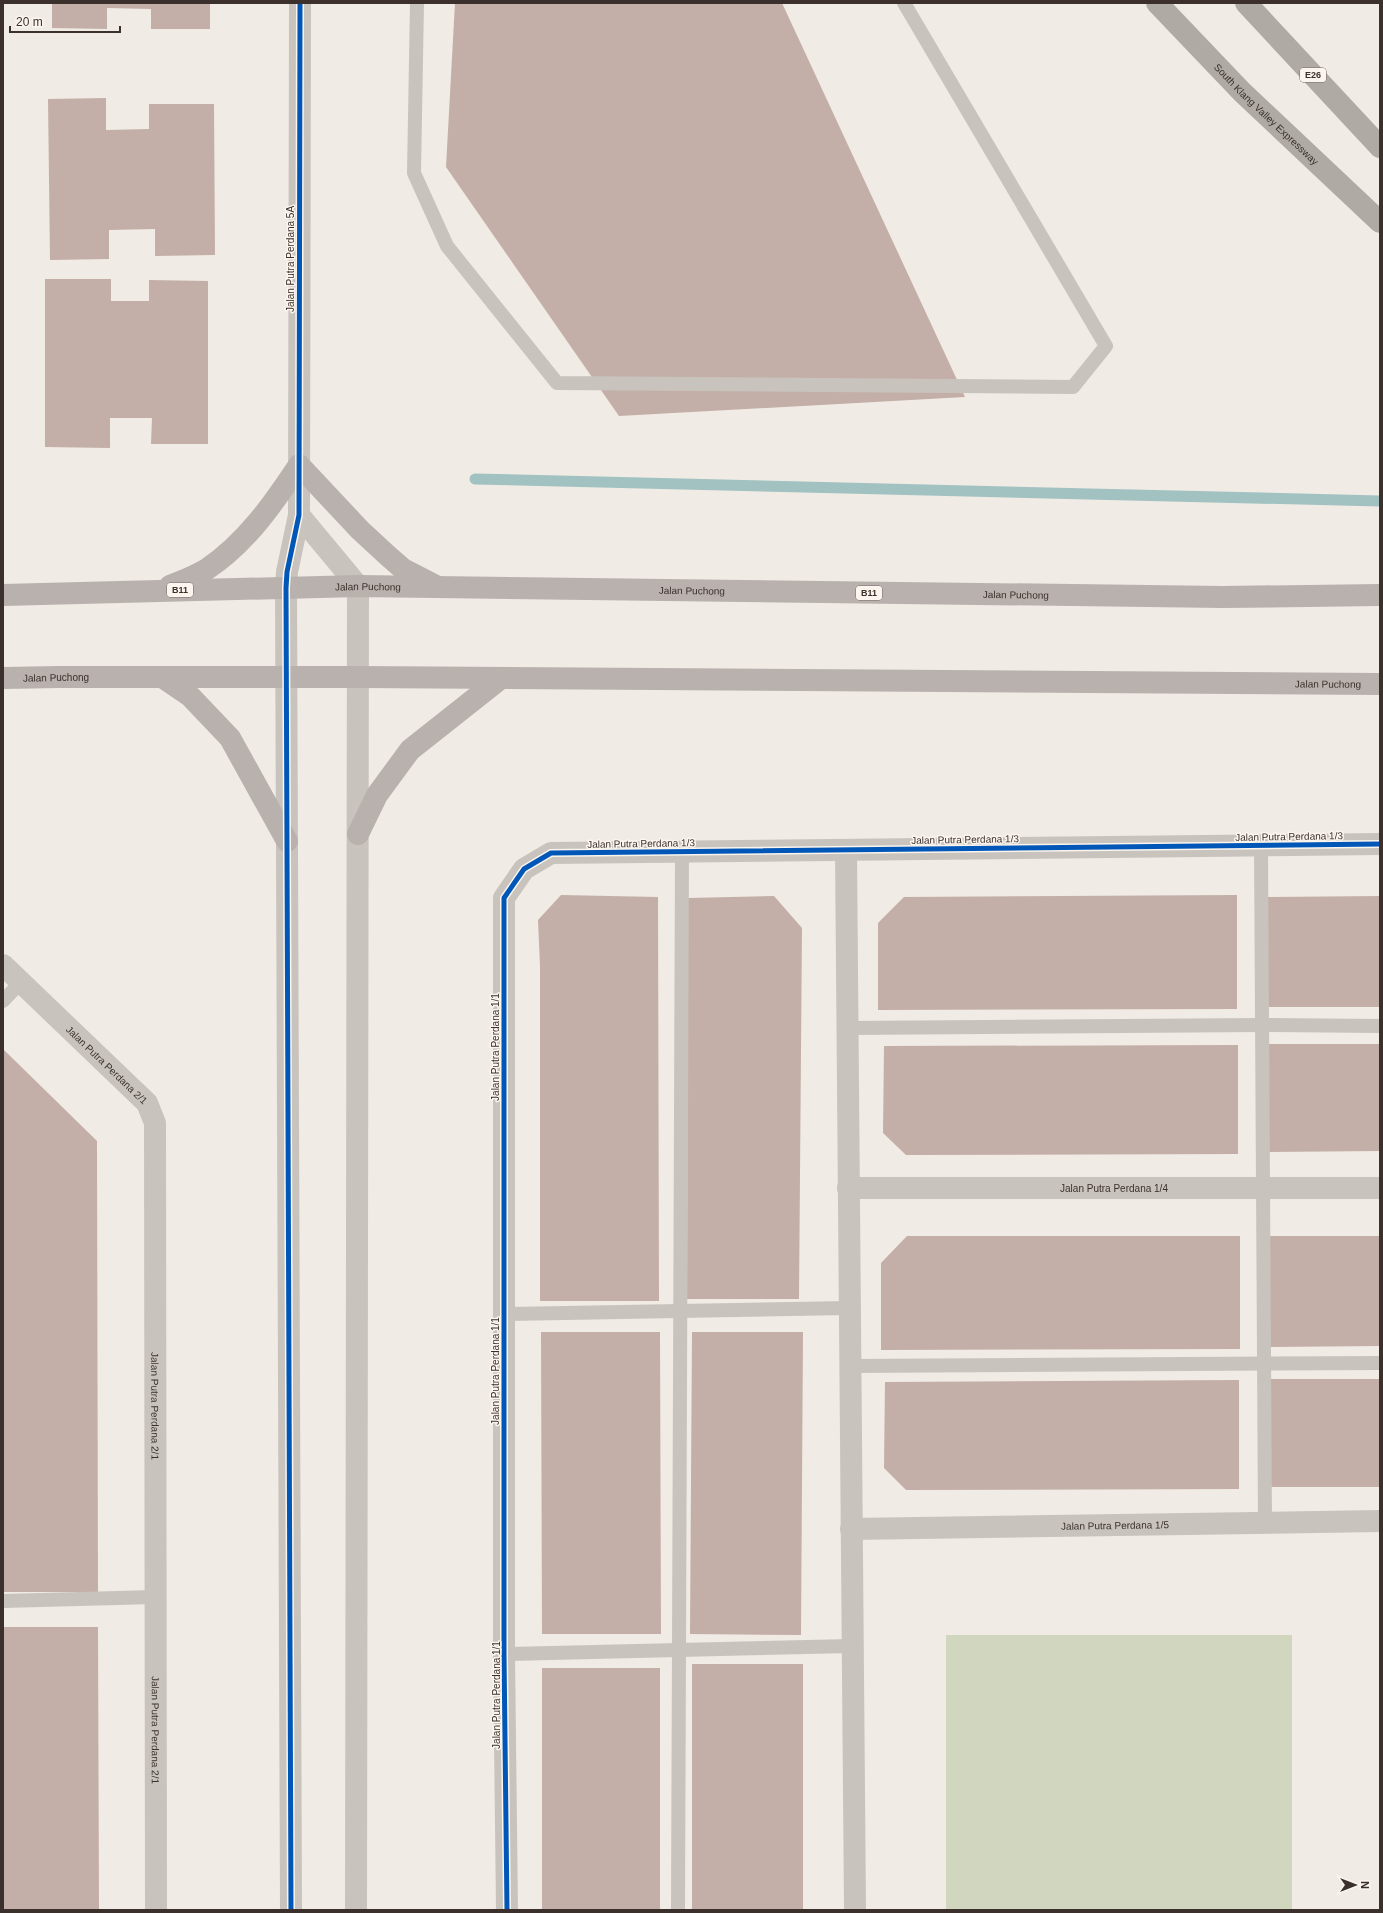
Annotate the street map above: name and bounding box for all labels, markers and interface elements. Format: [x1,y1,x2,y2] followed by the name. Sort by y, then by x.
[10,8,120,34] scale bar
[16,15,43,29] text: 20 m
[1212,62,1321,167] street label: South Klang Valley Expressway
[1300,68,1326,82] road number: E26
[285,206,296,312] street label: Jalan Putra Perdana 5A
[335,581,401,593] street label: Jalan Puchong
[167,583,193,597] road number: B11
[659,585,725,597] street label: Jalan Puchong
[856,586,882,600] road number: B11
[983,589,1049,601] street label: Jalan Puchong
[23,672,89,684] street label: Jalan Puchong
[1295,678,1361,690] street label: Jalan Puchong
[1235,830,1343,843] street label: Jalan Putra Perdana 1/3
[911,833,1019,846] street label: Jalan Putra Perdana 1/3
[587,837,695,850] street label: Jalan Putra Perdana 1/3
[490,993,501,1101] street label: Jalan Putra Perdana 1/1
[64,1024,150,1107] street label: Jalan Putra Perdana 2/1
[1060,1183,1168,1194] street label: Jalan Putra Perdana 1/4
[490,1317,501,1425] street label: Jalan Putra Perdana 1/1
[149,1352,160,1460] street label: Jalan Putra Perdana 2/1
[1061,1519,1169,1532] street label: Jalan Putra Perdana 1/5
[491,1641,502,1749] street label: Jalan Putra Perdana 1/1
[150,1676,161,1784] street label: Jalan Putra Perdana 2/1
[1335,1865,1375,1905] north arrow
[1359,1881,1371,1889] text: N

